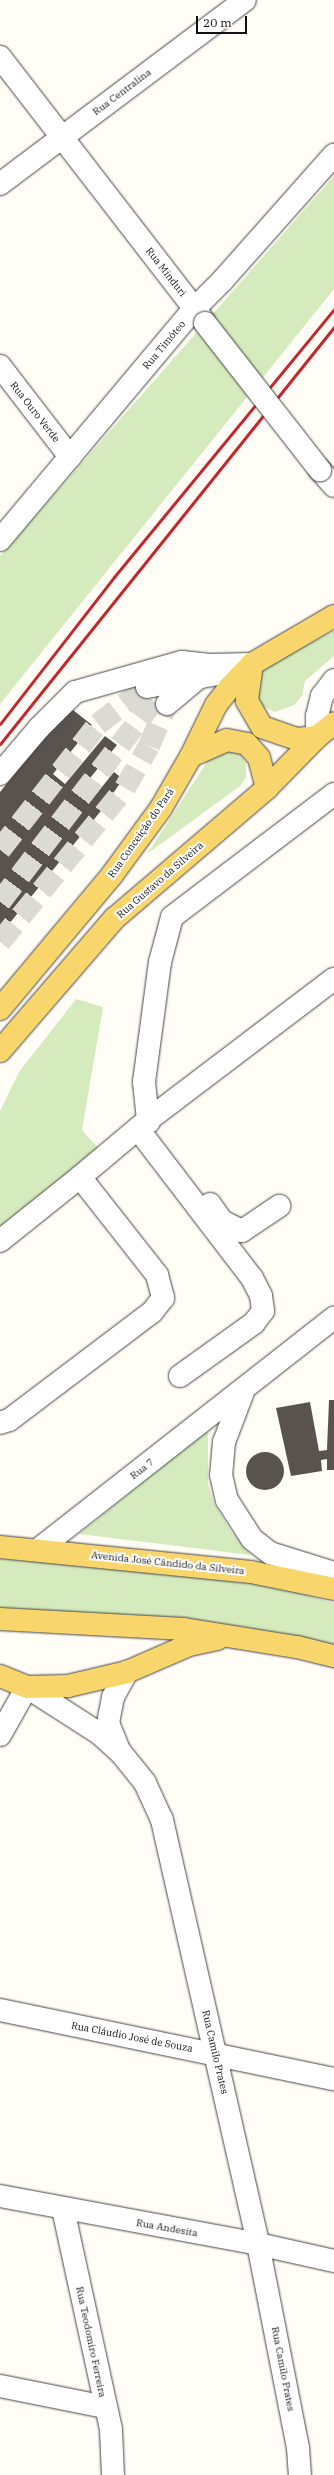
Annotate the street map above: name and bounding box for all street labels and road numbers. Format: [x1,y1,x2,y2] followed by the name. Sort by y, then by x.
[90,66,154,118] street label: Rua Centralina
[143,245,189,299] street label: Rua Minduri
[140,318,188,372] street label: Rua Timóteo
[8,379,62,445] street label: Rua Ouro Verde
[105,786,177,880] street label: Rua Conceição do Pará
[114,839,206,921] street label: Rua Gustavo da Silveira
[128,1456,156,1482] street label: Rua 7
[91,1549,245,1577] street label: Avenida José Cândido da Silveira
[199,2009,231,2095] street label: Rua Camilo Prates
[70,2019,194,2055] street label: Rua Cláudio José de Souza
[135,2217,199,2239] street label: Rua Andesita
[73,2285,109,2399] street label: Rua Teodomiro Ferreira
[269,2326,297,2412] street label: Rua Camilo Prates

